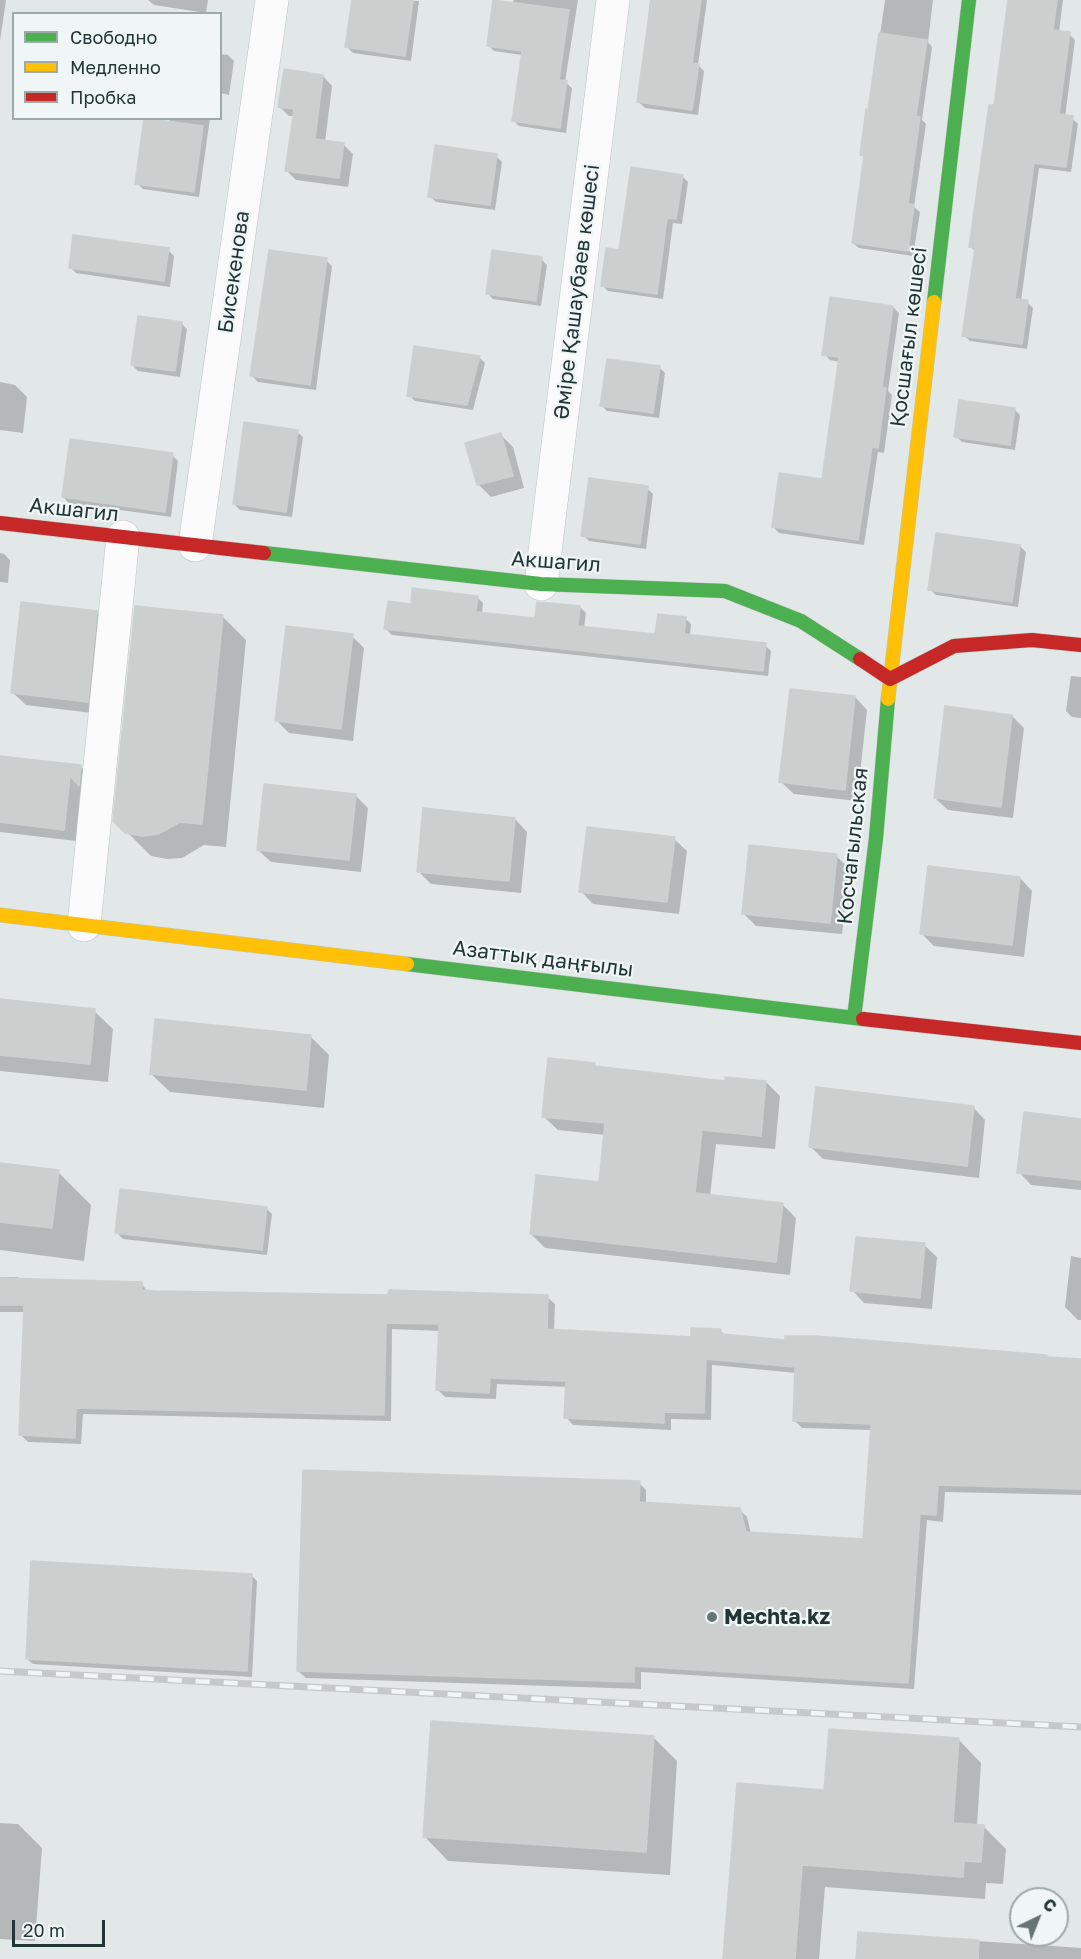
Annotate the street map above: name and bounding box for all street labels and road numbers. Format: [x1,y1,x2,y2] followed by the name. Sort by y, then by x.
[549,163,605,421] street label: Әміре Қашаубаев көшесі
[213,209,255,335] street label: Бисекенова
[885,245,933,429] street label: Қосшағыл көшесі
[28,493,120,527] street label: Акшагил
[510,546,602,578] street label: Акшагил
[832,766,874,926] street label: Косчагыльская
[451,935,635,983] street label: Азаттық даңғылы

